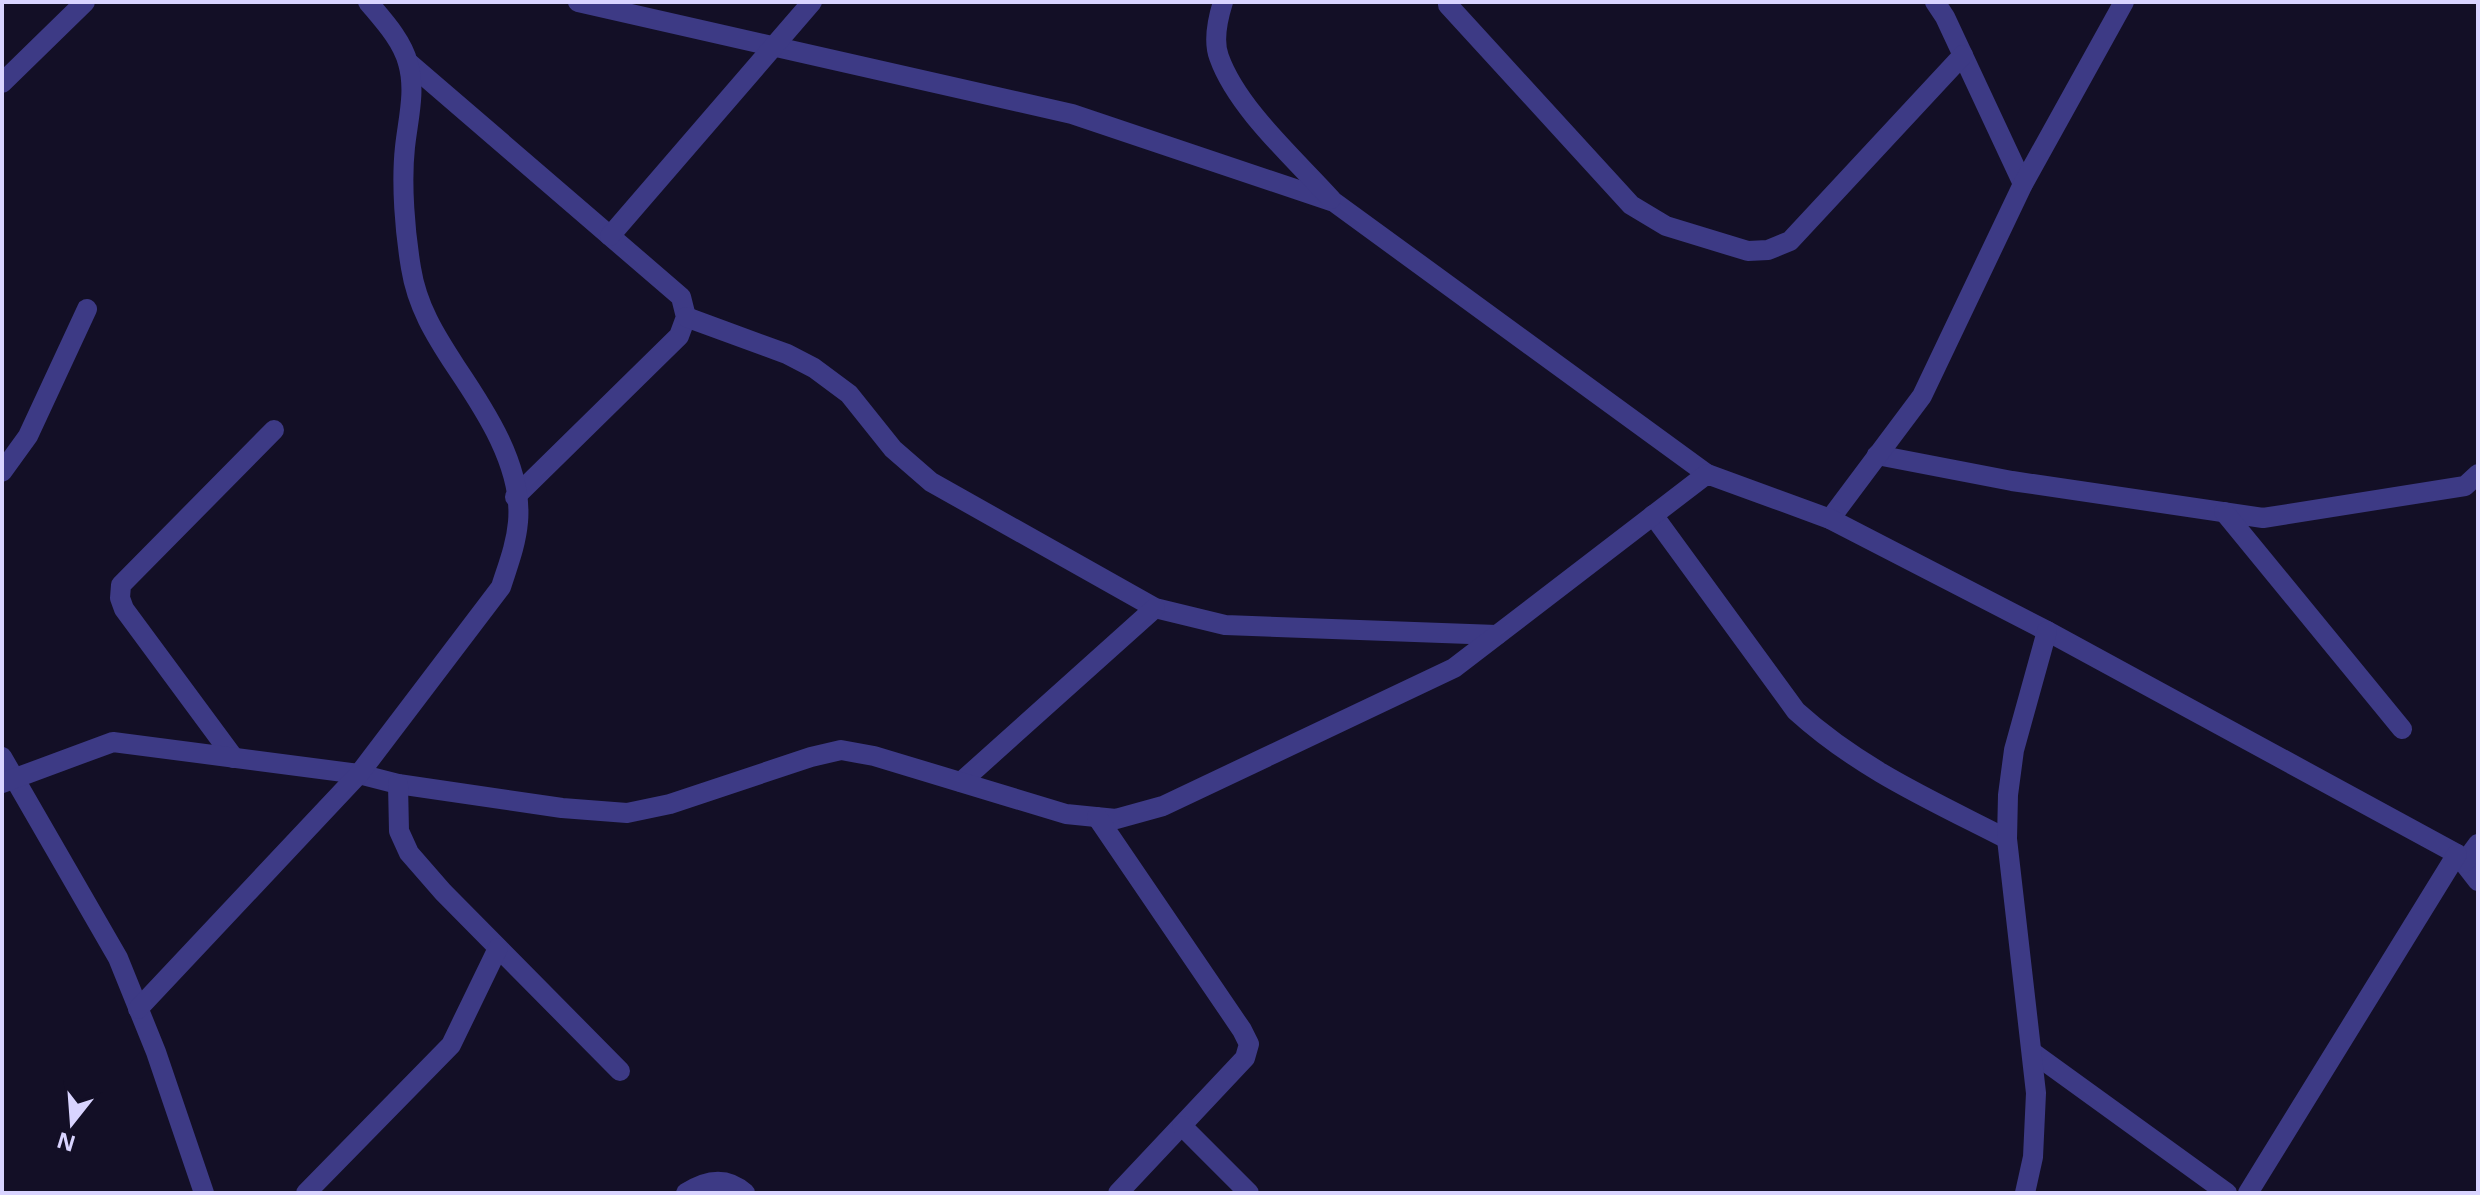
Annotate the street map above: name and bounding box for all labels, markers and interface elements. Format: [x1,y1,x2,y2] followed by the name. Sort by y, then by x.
[32,1083,112,1163] north arrow
[53,1126,79,1160] text: N

